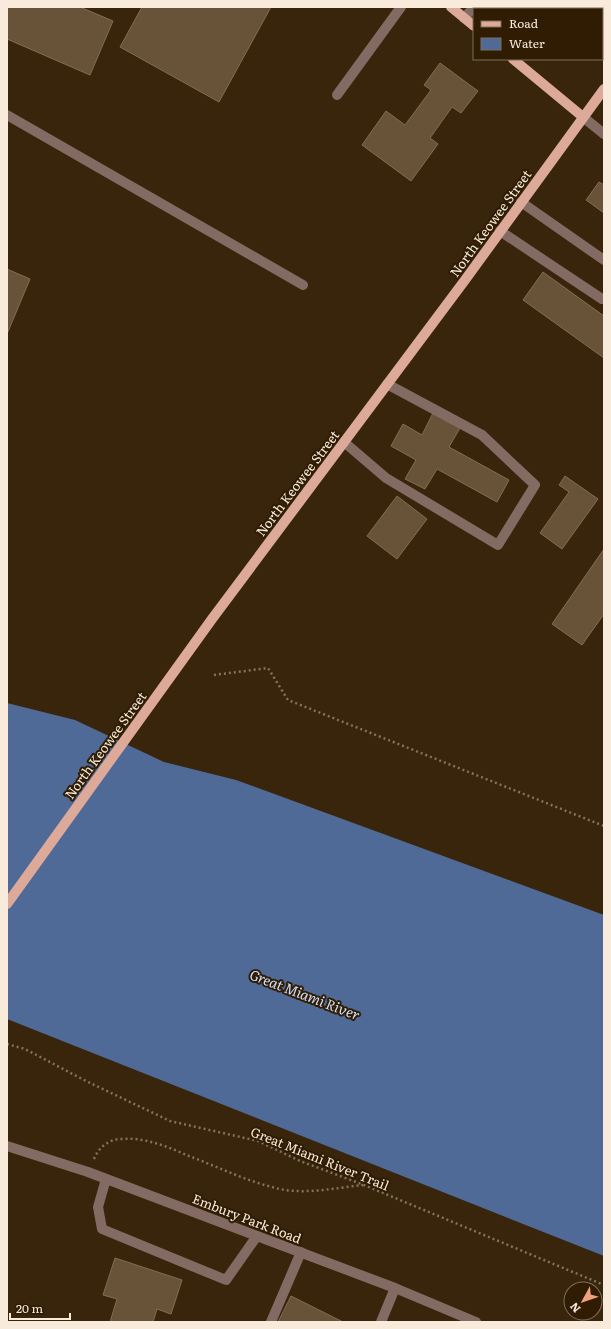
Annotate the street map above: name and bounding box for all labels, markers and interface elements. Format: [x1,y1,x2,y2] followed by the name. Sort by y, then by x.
[473,8,603,60] legend
[509,14,539,32] text: Road
[509,34,545,52] text: Water
[445,165,536,281] street label: North Keowee Street
[251,425,344,540] street label: North Keowee Street
[60,687,151,803] street label: North Keowee Street
[247,964,363,1024] water label: Great Miami River
[248,1121,393,1195] street label: Great Miami River Trail
[190,1188,304,1248] street label: Embury Park Road
[563,1281,603,1321] north arrow
[10,1295,70,1321] scale bar
[16,1299,43,1317] text: 20 m
[565,1299,584,1317] text: N

